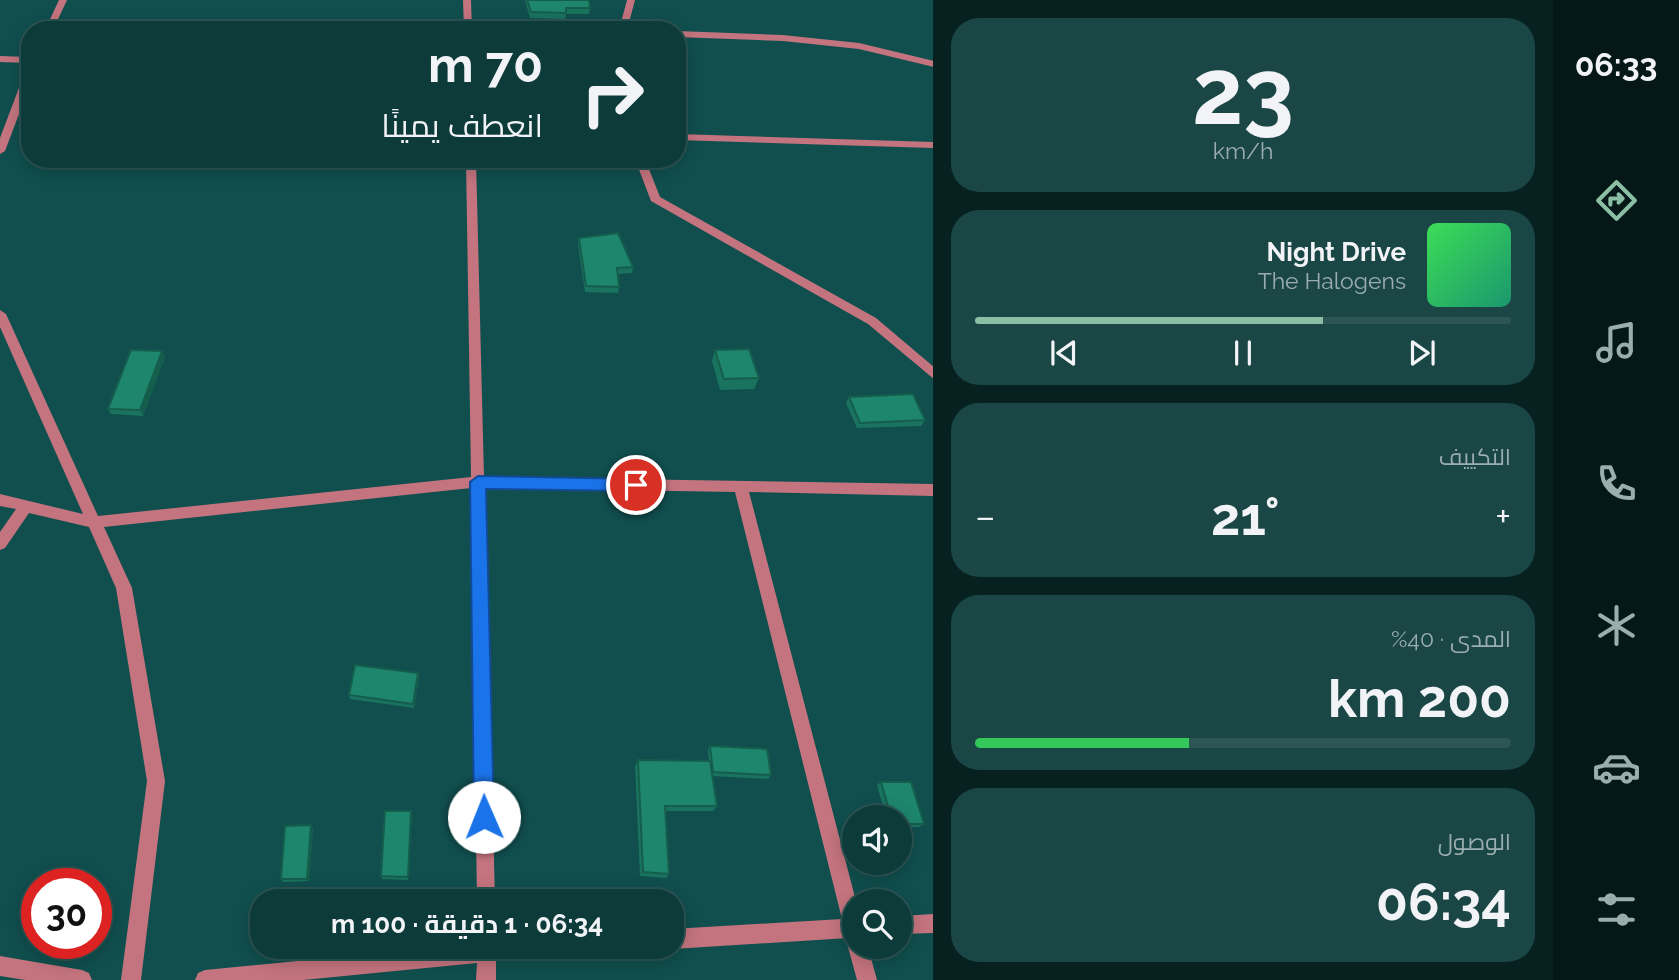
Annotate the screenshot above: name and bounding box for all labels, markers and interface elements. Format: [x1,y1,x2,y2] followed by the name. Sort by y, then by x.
[428,36,543,93] text: 70 m
[1192,38,1294,145] text: 23
[1575,46,1657,83] text: 06:33
[567,49,658,140] icon: right
[381,107,543,144] text: انعطف يمينًا
[1213,137,1273,164] text: km/h
[1592,176,1641,225] icon: directions
[1267,237,1406,267] text: Night Drive
[1258,267,1406,294] text: The Halogens
[1592,318,1641,367] icon: music
[1045,334,1083,372] icon: previous
[1224,334,1262,372] icon: pause
[1403,334,1441,372] icon: next
[1439,443,1511,470] text: التكييف
[606,455,666,515] pin
[1592,459,1641,508] icon: phone
[617,466,655,504] icon: arrive
[1211,486,1280,547] text: 21°
[975,494,995,539] text: −
[1495,494,1511,539] text: +
[1592,601,1641,650] icon: climate
[1391,625,1511,652] text: المدى · 40%
[1328,668,1511,729] text: 200 km
[1592,743,1641,792] icon: car
[447,780,521,854] position arrow
[842,805,912,959] map controls
[842,805,912,875] button: sound
[1438,828,1511,855] text: الوصول
[21,868,112,959] speed limit sign: 30
[1376,871,1511,932] text: 06:34
[1592,885,1641,934] icon: filters
[842,889,912,959] button: search
[331,909,603,939] text: 06:34 · 1 دقيقة · 100 m

